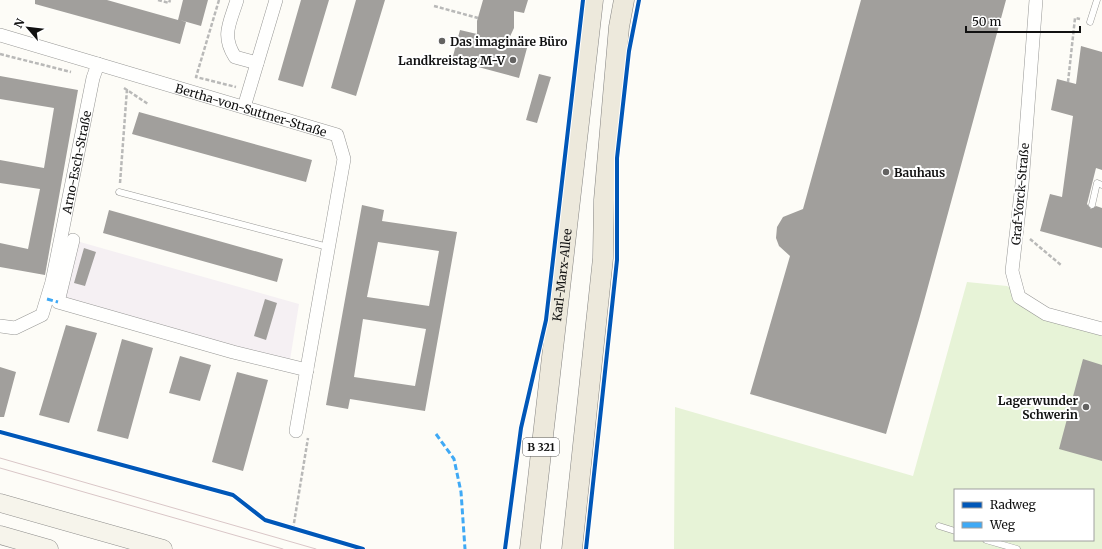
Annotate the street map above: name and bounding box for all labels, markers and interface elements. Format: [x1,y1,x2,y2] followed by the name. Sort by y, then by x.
[8,8,48,48] north arrow
[966,8,1080,34] scale bar
[972,14,1001,29] text: 50 m
[11,16,28,30] text: N
[450,34,567,49] place label: Das imaginäre Büro
[437,36,447,46] marker: Das imaginäre Büro
[398,53,506,68] place label: Landkreistag M-V
[508,55,518,65] marker: Landkreistag M-V
[174,80,329,139] street label: Bertha-von-Suttner-Straße
[58,109,94,216] street label: Arno-Esch-Straße
[1008,142,1032,246] street label: Graf-Yorck-Straße
[894,165,945,180] place label: Bauhaus
[881,167,891,177] marker: Bauhaus
[549,228,574,322] street label: Karl-Marx-Allee
[998,393,1078,422] place label: Lagerwunder Schwerin
[1081,402,1091,412] marker: Lagerwunder Schwerin
[523,438,559,456] road number: B 321
[954,489,1094,541] legend
[990,497,1036,512] text: Radweg
[989,517,1016,532] text: Weg

